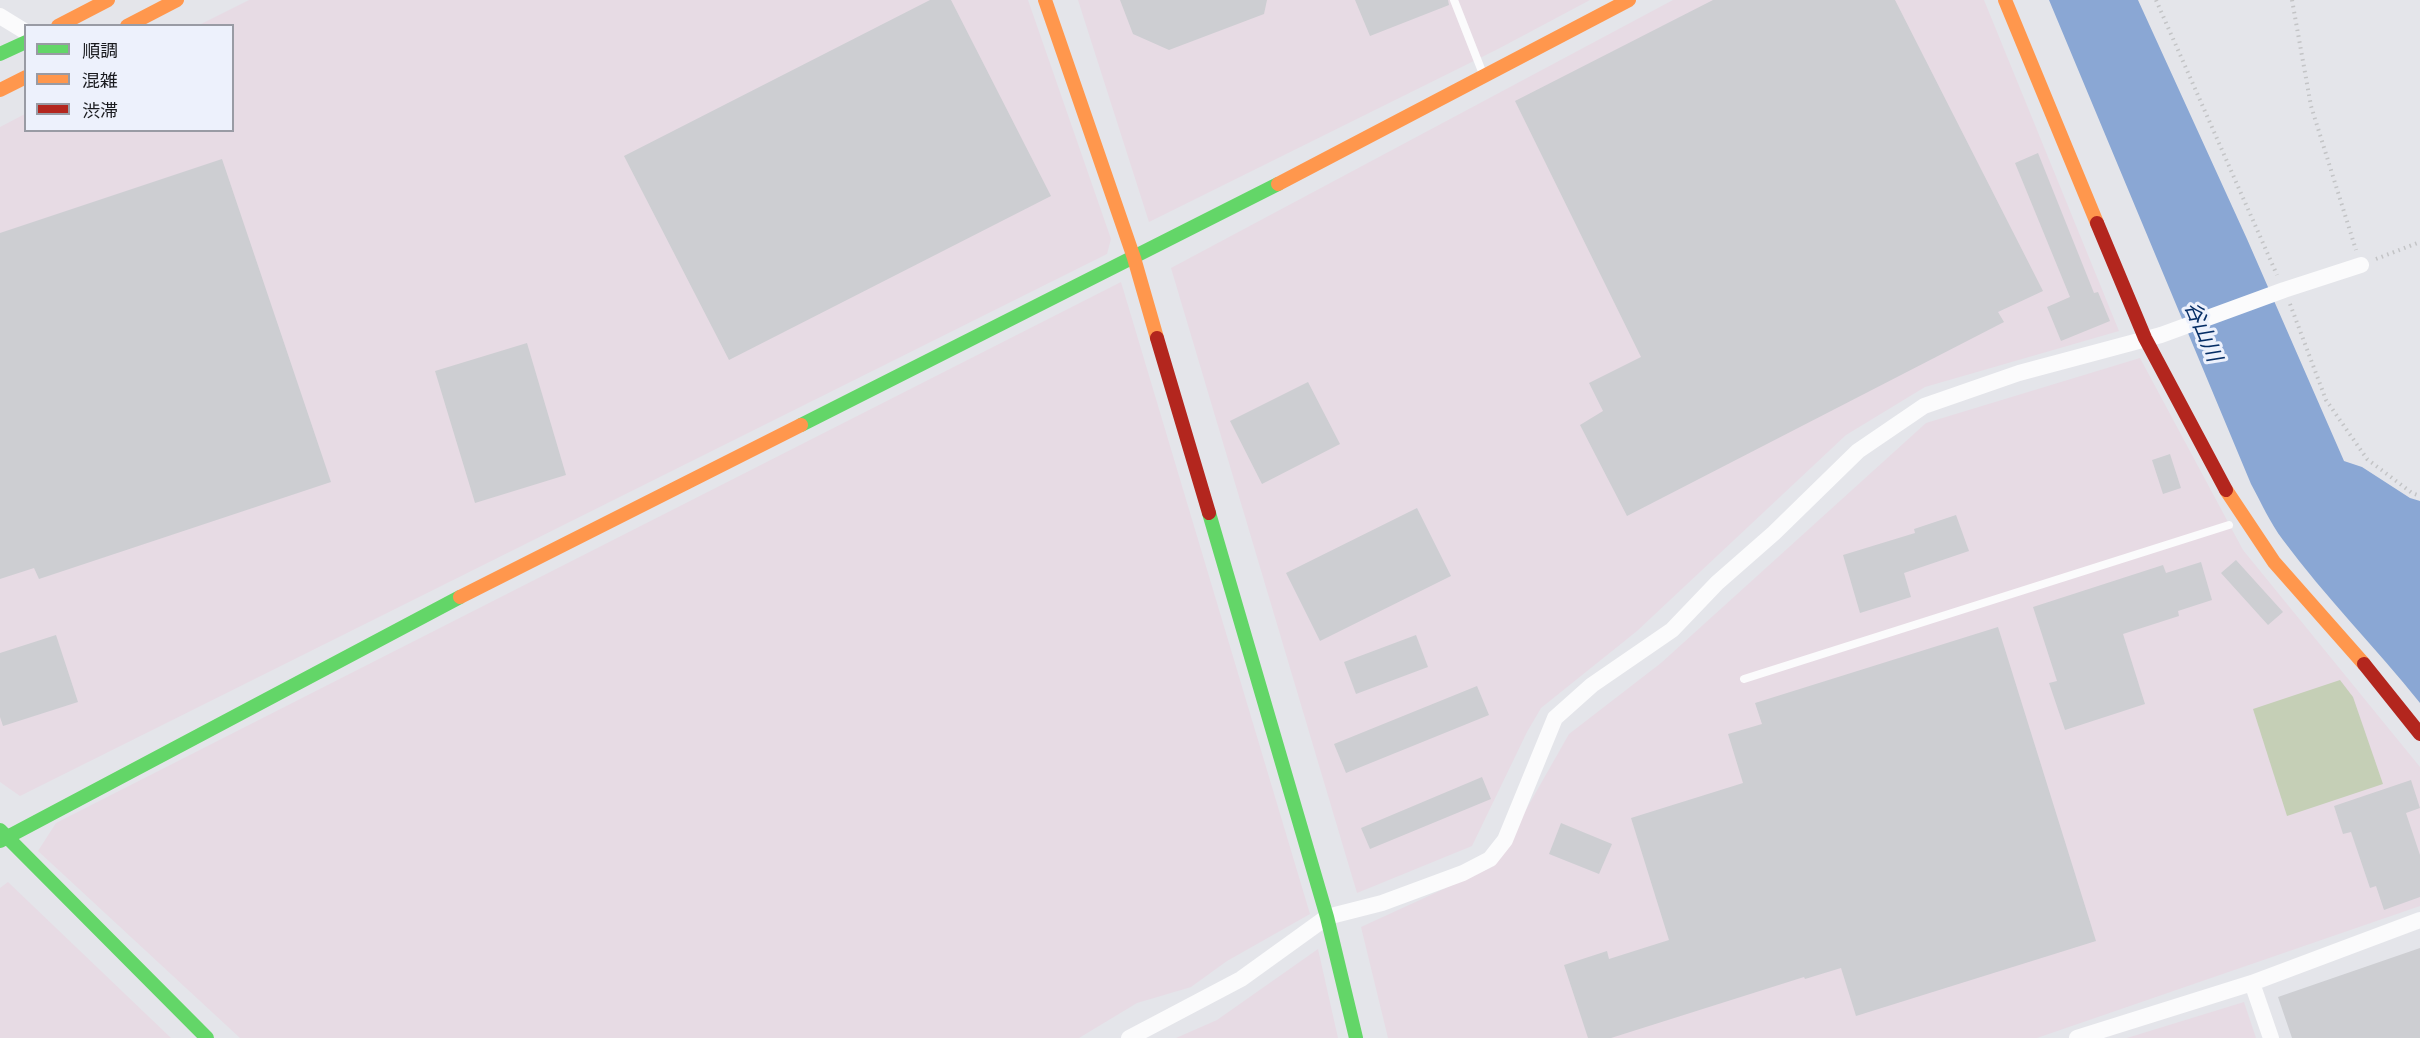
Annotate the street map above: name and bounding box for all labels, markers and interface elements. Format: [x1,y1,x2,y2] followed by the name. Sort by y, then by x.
[24,24,234,132] legend
[82,40,118,62] text: 順調
[82,70,118,92] text: 混雑
[82,100,118,122] text: 渋滞
[2178,298,2226,366] water label: 谷山川

